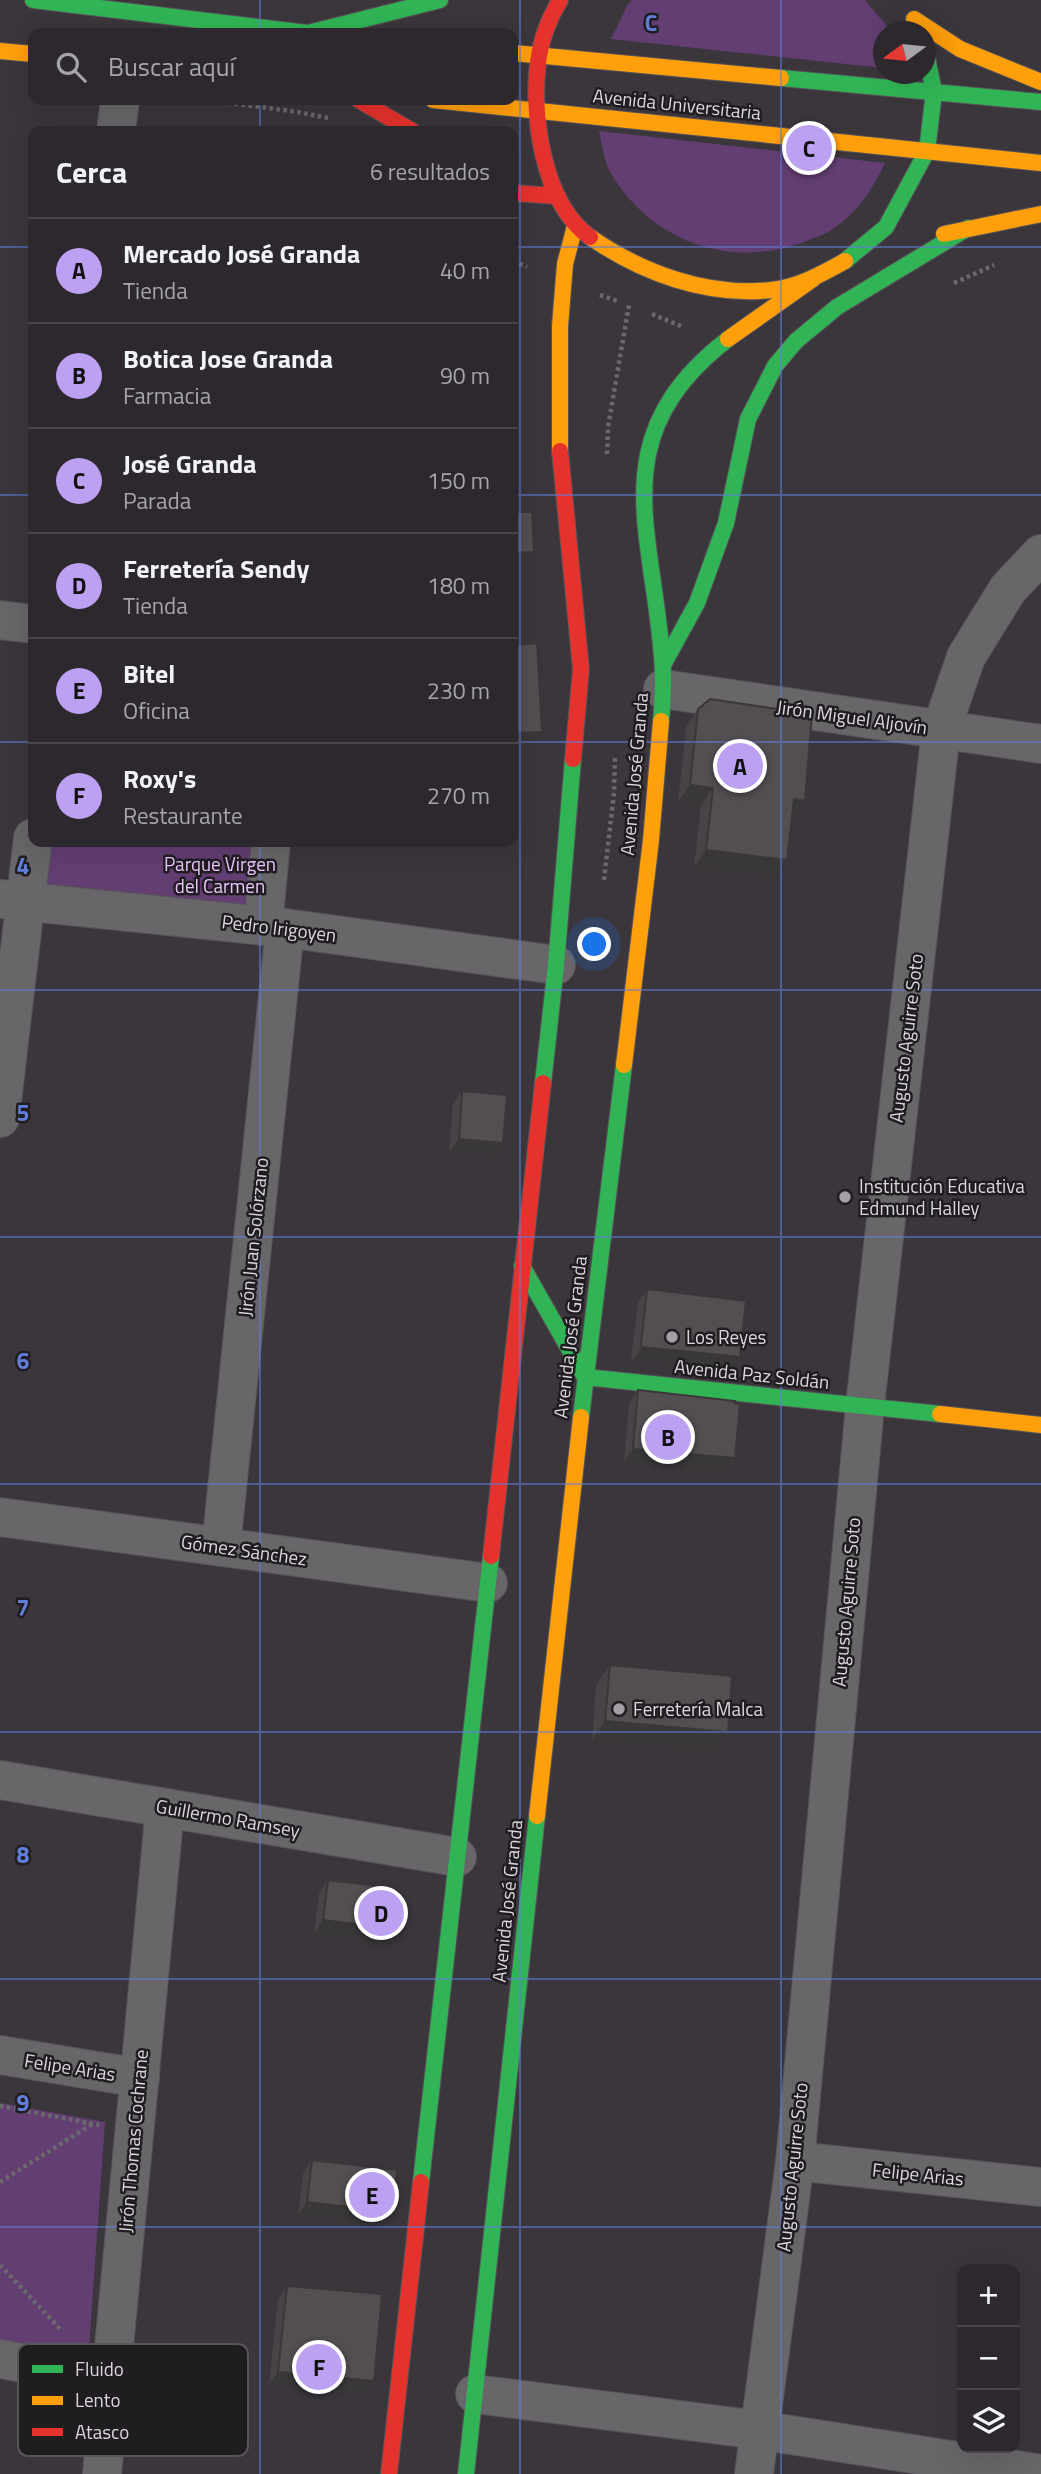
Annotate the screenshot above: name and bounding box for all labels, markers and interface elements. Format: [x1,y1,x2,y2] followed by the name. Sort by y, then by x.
[645,5,657,40] text: C
[873,21,936,84] north arrow
[28,28,518,105] search box
[108,47,235,86] text: Buscar aquí
[52,48,90,86] icon: search
[592,80,763,127] street label: Avenida Universitaria
[786,122,832,174] pin: C
[56,149,127,195] text: Cerca
[370,154,490,189] text: 6 resultados
[123,234,360,273] text: Mercado José Granda
[72,253,86,288] text: A
[440,253,490,288] text: 40 m
[123,273,188,308] text: Tienda
[123,339,333,378] text: Botica Jose Granda
[72,358,86,393] text: B
[440,358,490,393] text: 90 m
[123,378,211,413] text: Farmacia
[123,444,257,483] text: José Granda
[73,463,85,498] text: C
[427,463,490,498] text: 150 m
[123,483,191,518] text: Parada
[123,549,309,588] text: Ferretería Sendy
[72,568,86,603] text: D
[427,568,490,603] text: 180 m
[123,588,188,623] text: Tienda
[123,654,175,693] text: Bitel
[73,673,85,708] text: E
[427,673,490,708] text: 230 m
[612,691,655,857] street label: Avenida José Granda
[775,692,929,741] street label: Jirón Miguel Aljovín
[123,693,190,728] text: Oficina
[717,740,763,792] pin: A
[123,759,196,798] text: Roxy's
[73,778,85,813] text: F
[427,778,490,813] text: 270 m
[123,798,243,833] text: Restaurante
[17,848,29,883] text: 4
[164,849,276,900] park label: Parque Virgen del Carmen
[220,906,338,949] street label: Pedro Irigoyen
[577,927,611,961] your location
[881,952,930,1124] street label: Augusto Aguirre Soto
[17,1095,29,1130] text: 5
[230,1156,275,1318] street label: Jirón Juan Solórzano
[859,1171,1025,1222] place label: Institución Educativa Edmund Halley
[837,1189,853,1205] marker: Institución Educativa Edmund Halley
[545,1254,594,1420] street label: Avenida José Granda
[686,1322,767,1351] place label: Los Reyes
[664,1329,680,1345] marker: Los Reyes
[17,1343,30,1378] text: 6
[673,1351,831,1396] street label: Avenida Paz Soldán
[645,1411,691,1463] pin: B
[824,1516,867,1688] street label: Augusto Aguirre Soto
[179,1526,309,1573] street label: Gómez Sánchez
[17,1590,29,1625] text: 7
[633,1694,764,1723] place label: Ferretería Malca
[611,1701,627,1717] marker: Ferretería Malca
[154,1791,302,1844] street label: Guillermo Ramsey
[484,1818,530,1984] street label: Avenida José Granda
[17,1837,30,1872] text: 8
[358,1887,404,1939] pin: D
[22,2045,118,2088] street label: Felipe Arias
[110,2048,155,2234] street label: Jirón Thomas Cochrane
[768,2081,815,2253] street label: Augusto Aguirre Soto
[17,2085,30,2120] text: 9
[871,2154,965,2193] street label: Felipe Arias
[349,2169,395,2221] pin: E
[957,2264,1020,2453] map controls
[957,2264,1020,2327] button: +
[957,2327,1020,2390] button: −
[296,2341,342,2393] pin: F
[18,2344,248,2456] legend
[75,2354,124,2383] text: Fluido
[75,2385,120,2414] text: Lento
[957,2390,1020,2453] button: layers
[75,2417,129,2446] text: Atasco

